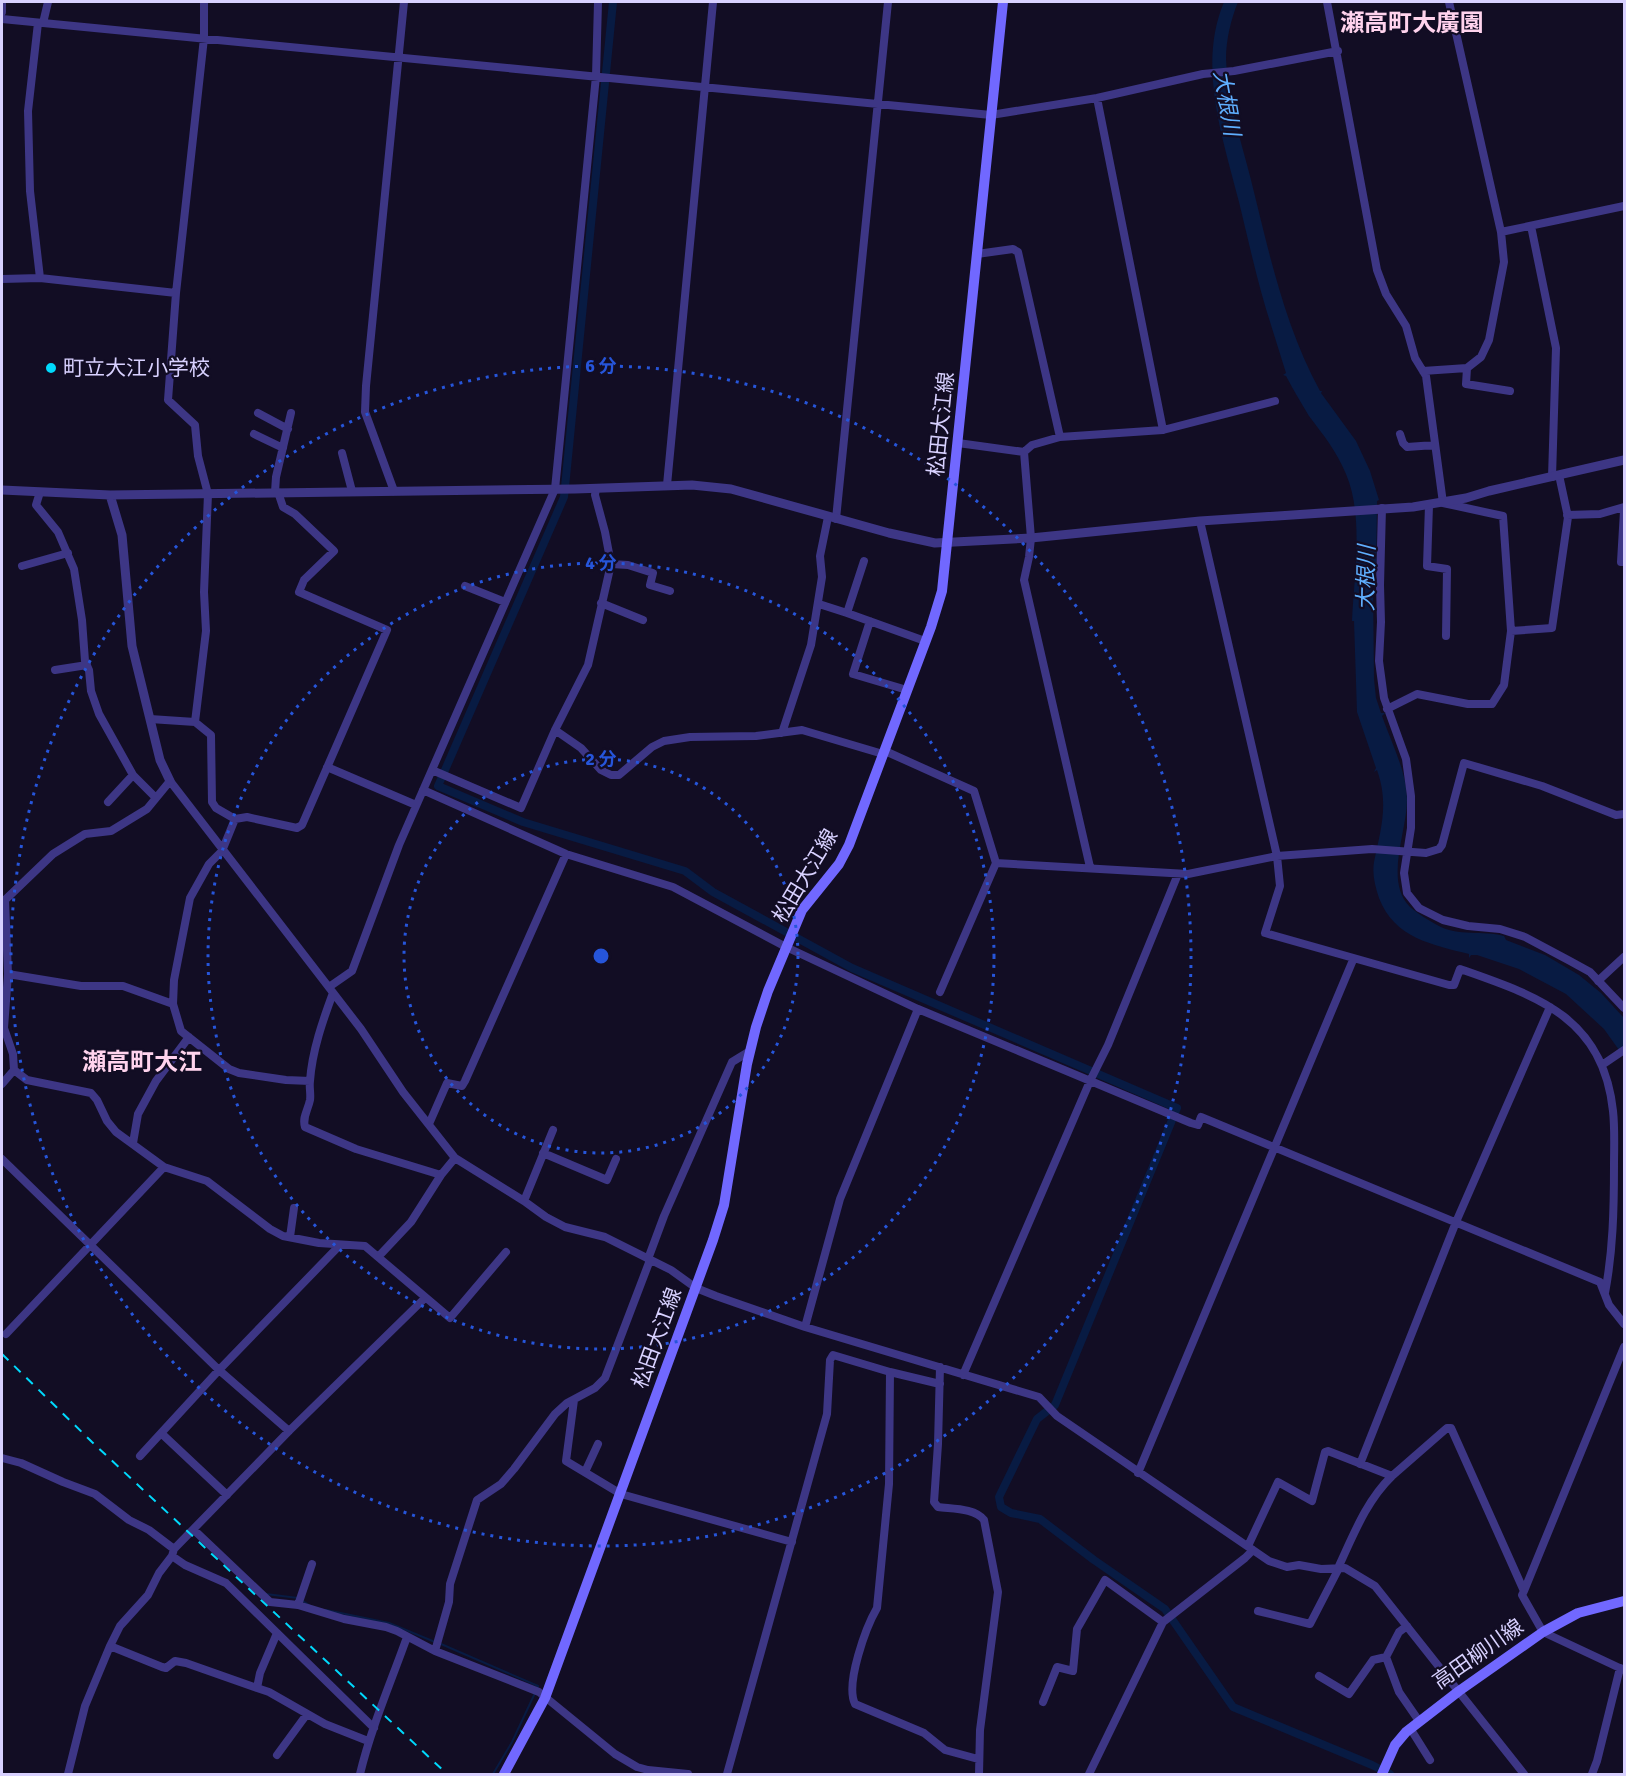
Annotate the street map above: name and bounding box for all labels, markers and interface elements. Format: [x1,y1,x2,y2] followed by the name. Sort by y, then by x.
[1340,8,1484,38] district label: 瀬高町大廣園
[1208,68,1246,140] water label: 大根川
[63,355,210,381] place label: 町立大江小学校
[585,355,617,377] text: 6 分
[44,361,58,375] marker: 町立大江小学校
[923,370,959,478] street label: 松田大江線
[1352,543,1380,611] water label: 大根川
[585,552,617,574] text: 4 分
[585,748,617,770] text: 2 分
[767,824,843,928] street label: 松田大江線
[591,946,611,966] centre of rings
[82,1047,202,1077] district label: 瀬高町大江
[627,1284,687,1392] street label: 松田大江線
[1428,1613,1528,1695] street label: 高田柳川線

